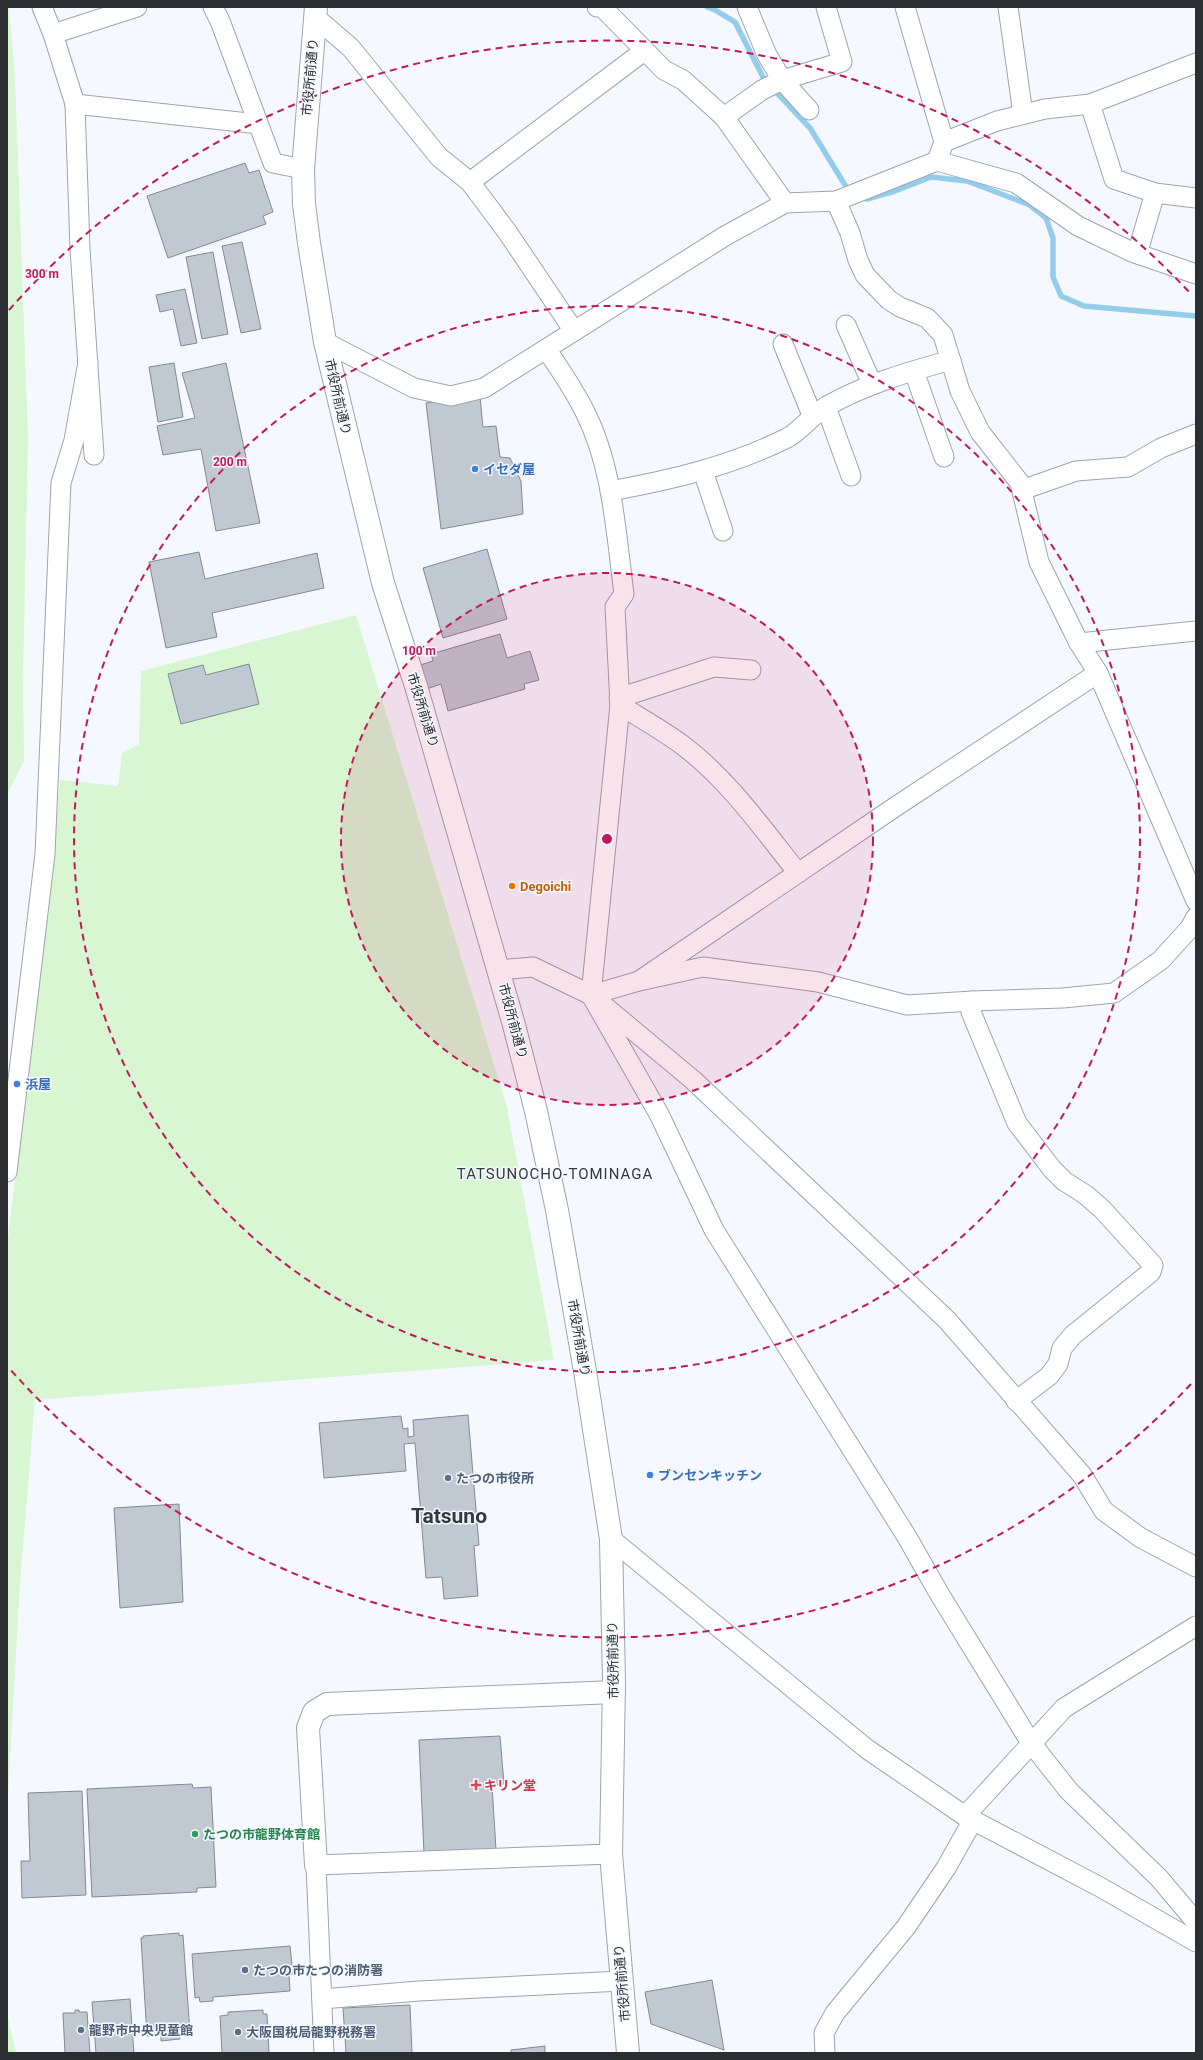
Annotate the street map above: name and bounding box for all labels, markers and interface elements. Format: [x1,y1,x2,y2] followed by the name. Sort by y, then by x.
[299,37,321,117] street label: 市役所前通り
[25,267,59,281] text: 300 m
[322,357,354,437] street label: 市役所前通り
[213,455,247,469] text: 200 m
[483,462,535,477] place label: イセダ屋
[470,464,480,474] marker: イセダ屋
[402,644,436,658] text: 100 m
[404,671,442,749] street label: 市役所前通り
[600,832,614,846] centre of rings
[520,879,571,894] place label: Degoichi
[507,881,517,891] marker: Degoichi
[496,981,530,1061] street label: 市役所前通り
[25,1077,51,1092] place label: 浜屋
[12,1079,22,1089] marker: 浜屋
[457,1165,653,1183] district label: TATSUNOCHO-TOMINAGA
[565,1298,593,1378] street label: 市役所前通り
[658,1468,762,1483] place label: ブンセンキッチン
[645,1470,655,1480] marker: ブンセンキッチン
[456,1471,534,1486] place label: たつの市役所
[443,1473,453,1483] marker: たつの市役所
[411,1504,487,1528] district label: Tatsuno
[605,1621,621,1699] street label: 市役所前通り
[484,1778,536,1793] place label: キリン堂
[471,1780,481,1790] marker: キリン堂
[203,1827,320,1842] place label: たつの市龍野体育館
[190,1829,200,1839] marker: たつの市龍野体育館
[611,1943,633,2023] street label: 市役所前通り
[253,1963,383,1978] place label: たつの市たつの消防署
[240,1965,250,1975] marker: たつの市たつの消防署
[89,2023,193,2038] place label: 龍野市中央児童館
[76,2025,86,2035] marker: 龍野市中央児童館
[246,2025,376,2040] place label: 大阪国税局龍野税務署
[233,2027,243,2037] marker: 大阪国税局龍野税務署

